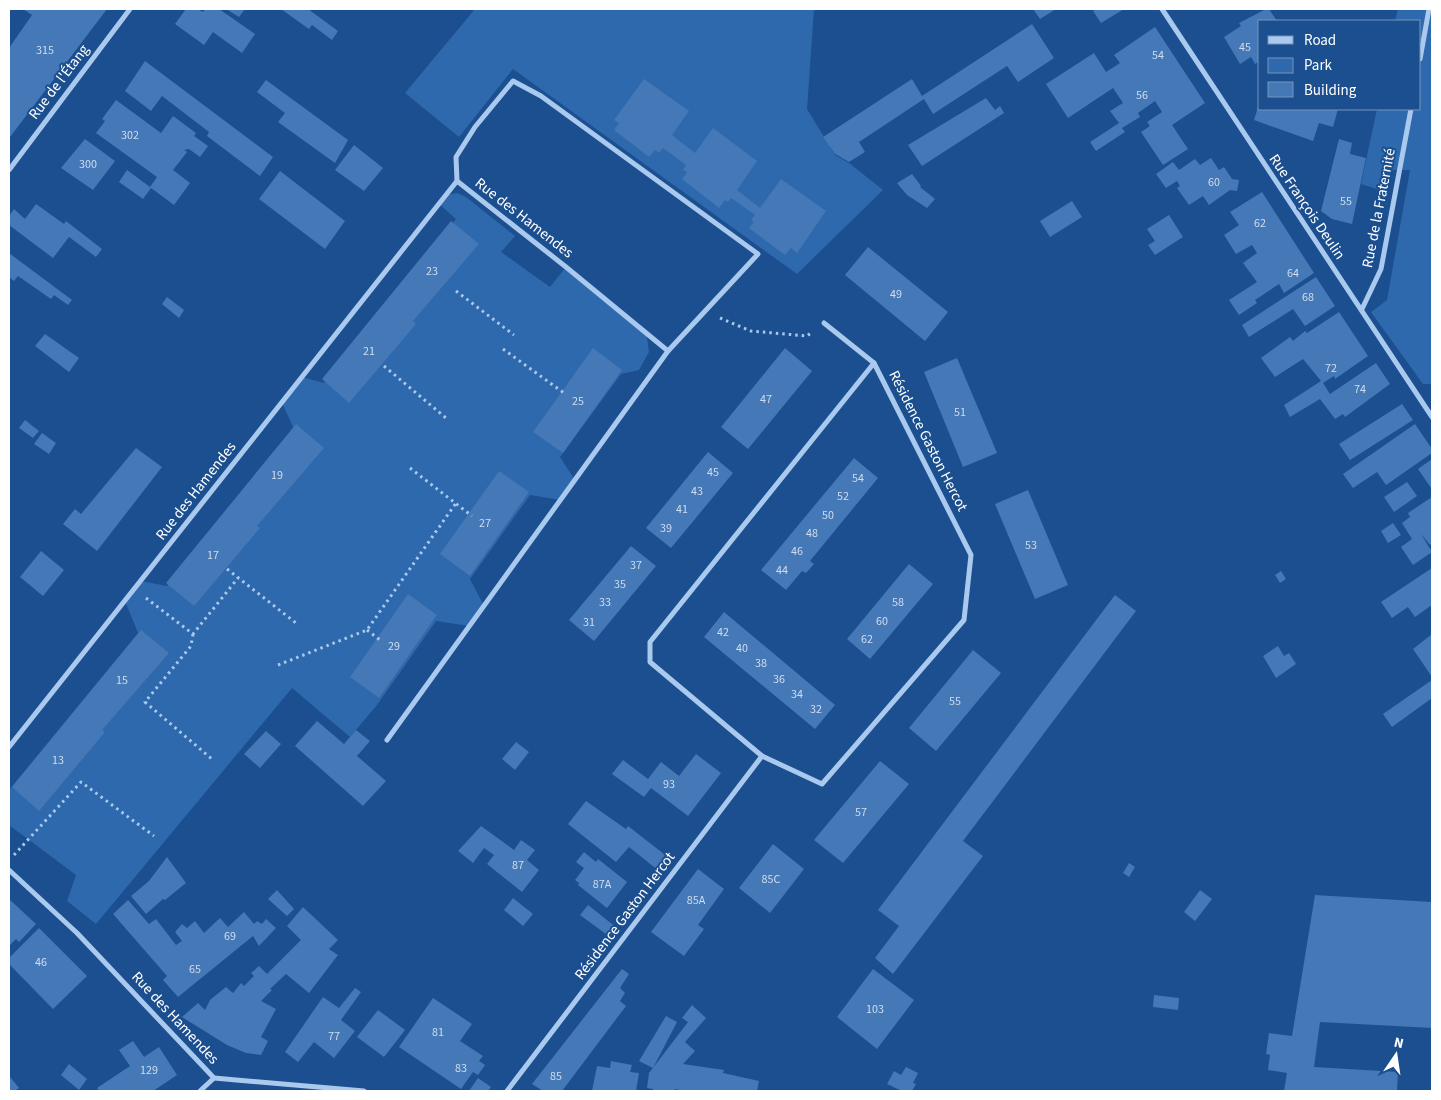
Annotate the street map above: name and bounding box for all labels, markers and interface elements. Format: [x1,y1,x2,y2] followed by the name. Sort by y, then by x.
[1258,20,1421,110] legend
[1304,30,1336,51] text: Road
[1239,39,1251,56] house number: 45
[24,40,94,124] street label: Rue de l'Étang
[36,42,54,59] house number: 315
[1152,47,1164,64] house number: 54
[1304,55,1333,76] text: Park
[1304,80,1357,101] text: Building
[1136,87,1148,104] house number: 56
[121,127,139,144] house number: 302
[1357,146,1401,270] street label: Rue de la Fraternité
[1264,150,1350,264] street label: Rue François Deulin
[79,156,97,173] house number: 300
[470,173,578,263] street label: Rue des Hamendes
[1208,174,1220,191] house number: 60
[1340,193,1352,210] house number: 55
[1254,215,1266,232] house number: 62
[426,263,438,280] house number: 23
[1287,265,1299,282] house number: 64
[890,286,902,303] house number: 49
[1302,289,1314,306] house number: 68
[363,343,375,360] house number: 21
[1325,360,1337,377] house number: 72
[883,367,973,515] street label: Résidence Gaston Hercot
[1354,381,1366,398] house number: 74
[760,391,772,408] house number: 47
[572,393,584,410] house number: 25
[954,404,966,421] house number: 51
[151,437,241,545] street label: Rue des Hamendes
[707,464,719,481] house number: 45
[271,467,283,484] house number: 19
[852,470,864,487] house number: 54
[691,483,703,500] house number: 43
[837,488,849,505] house number: 52
[676,501,688,518] house number: 41
[822,507,834,524] house number: 50
[479,515,491,532] house number: 27
[660,520,672,537] house number: 39
[806,525,818,542] house number: 48
[1025,537,1037,554] house number: 53
[791,543,803,560] house number: 46
[207,547,219,564] house number: 17
[630,557,642,574] house number: 37
[776,562,788,579] house number: 44
[614,576,626,593] house number: 35
[599,594,611,611] house number: 33
[892,594,904,611] house number: 58
[876,613,888,630] house number: 60
[583,614,595,631] house number: 31
[717,624,729,641] house number: 42
[861,631,873,648] house number: 62
[388,638,400,655] house number: 29
[736,640,748,657] house number: 40
[755,655,767,672] house number: 38
[773,671,785,688] house number: 36
[116,672,128,689] house number: 15
[791,686,803,703] house number: 34
[949,693,961,710] house number: 55
[810,701,822,718] house number: 32
[52,752,64,769] house number: 13
[663,776,675,793] house number: 93
[855,804,867,821] house number: 57
[570,848,680,984] street label: Résidence Gaston Hercot
[512,857,524,874] house number: 87
[762,871,781,888] house number: 85C
[593,876,612,893] house number: 87A
[687,892,706,909] house number: 85A
[224,928,236,945] house number: 69
[35,954,47,971] house number: 46
[189,961,201,978] house number: 65
[127,967,223,1069] street label: Rue des Hamendes
[866,1001,884,1018] house number: 103
[432,1024,444,1041] house number: 81
[328,1028,340,1045] house number: 77
[1371,1030,1421,1080] north arrow
[1392,1033,1405,1054] text: N
[455,1060,467,1077] house number: 83
[140,1062,158,1079] house number: 129
[550,1068,562,1085] house number: 85

